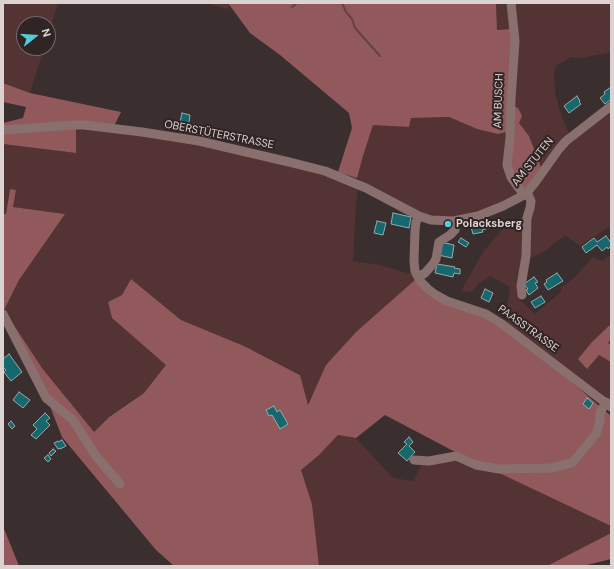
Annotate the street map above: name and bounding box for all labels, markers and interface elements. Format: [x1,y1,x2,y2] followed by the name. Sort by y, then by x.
[16,16,56,56] north arrow
[39,27,54,39] text: N
[491,73,507,129] street label: AM BUSCH
[163,118,275,152] street label: OBERSTÜTERSTRASSE
[509,135,557,189] street label: AM STUTEN
[456,217,522,231] place label: Polacksberg
[443,219,453,229] marker: Polacksberg
[495,303,561,355] street label: PAASSTRASSE

